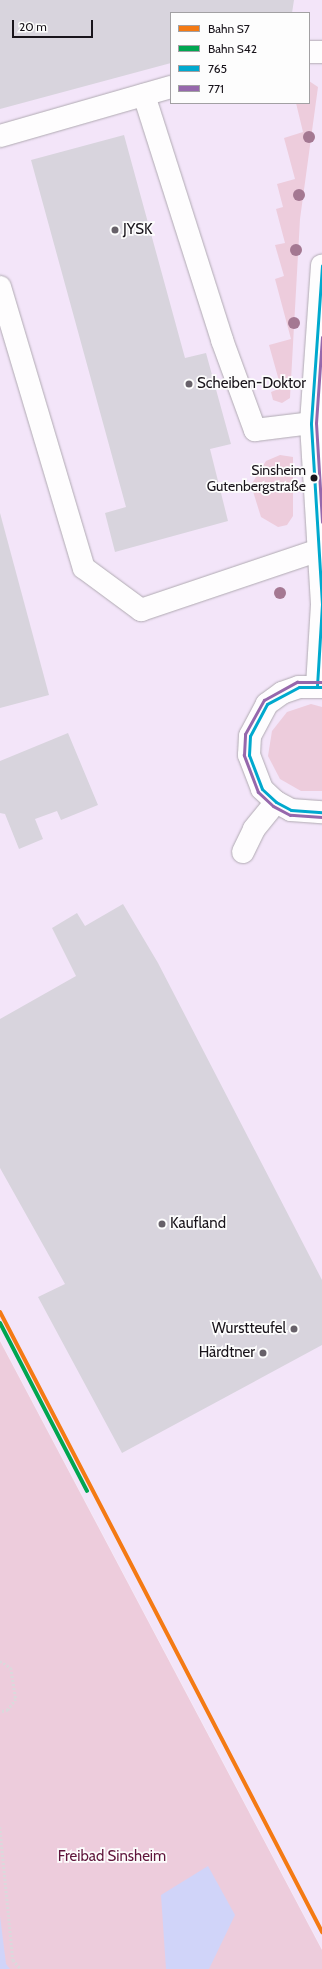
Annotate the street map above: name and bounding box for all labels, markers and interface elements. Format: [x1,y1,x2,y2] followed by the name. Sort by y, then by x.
[14,12,95,38] scale bar
[170,12,310,104] legend
[19,19,47,34] text: 20 m
[208,21,250,36] text: Bahn S7
[208,41,257,56] text: Bahn S42
[208,61,227,76] text: 765
[208,81,224,96] text: 771
[123,221,153,239] place label: JYSK
[110,225,120,235] marker: JYSK
[197,375,306,393] place label: Scheiben-Doktor
[184,379,194,389] marker: Scheiben-Doktor
[207,462,306,494] place label: Sinsheim Gutenbergstraße
[309,473,319,483] marker: Sinsheim Gutenbergstraße
[170,1215,226,1233] place label: Kaufland
[157,1219,167,1229] marker: Kaufland
[212,1320,286,1338] place label: Wurstteufel
[289,1324,299,1334] marker: Wurstteufel
[199,1344,255,1362] place label: Härdtner
[258,1348,268,1358] marker: Härdtner
[58,1848,166,1866] park label: Freibad Sinsheim

